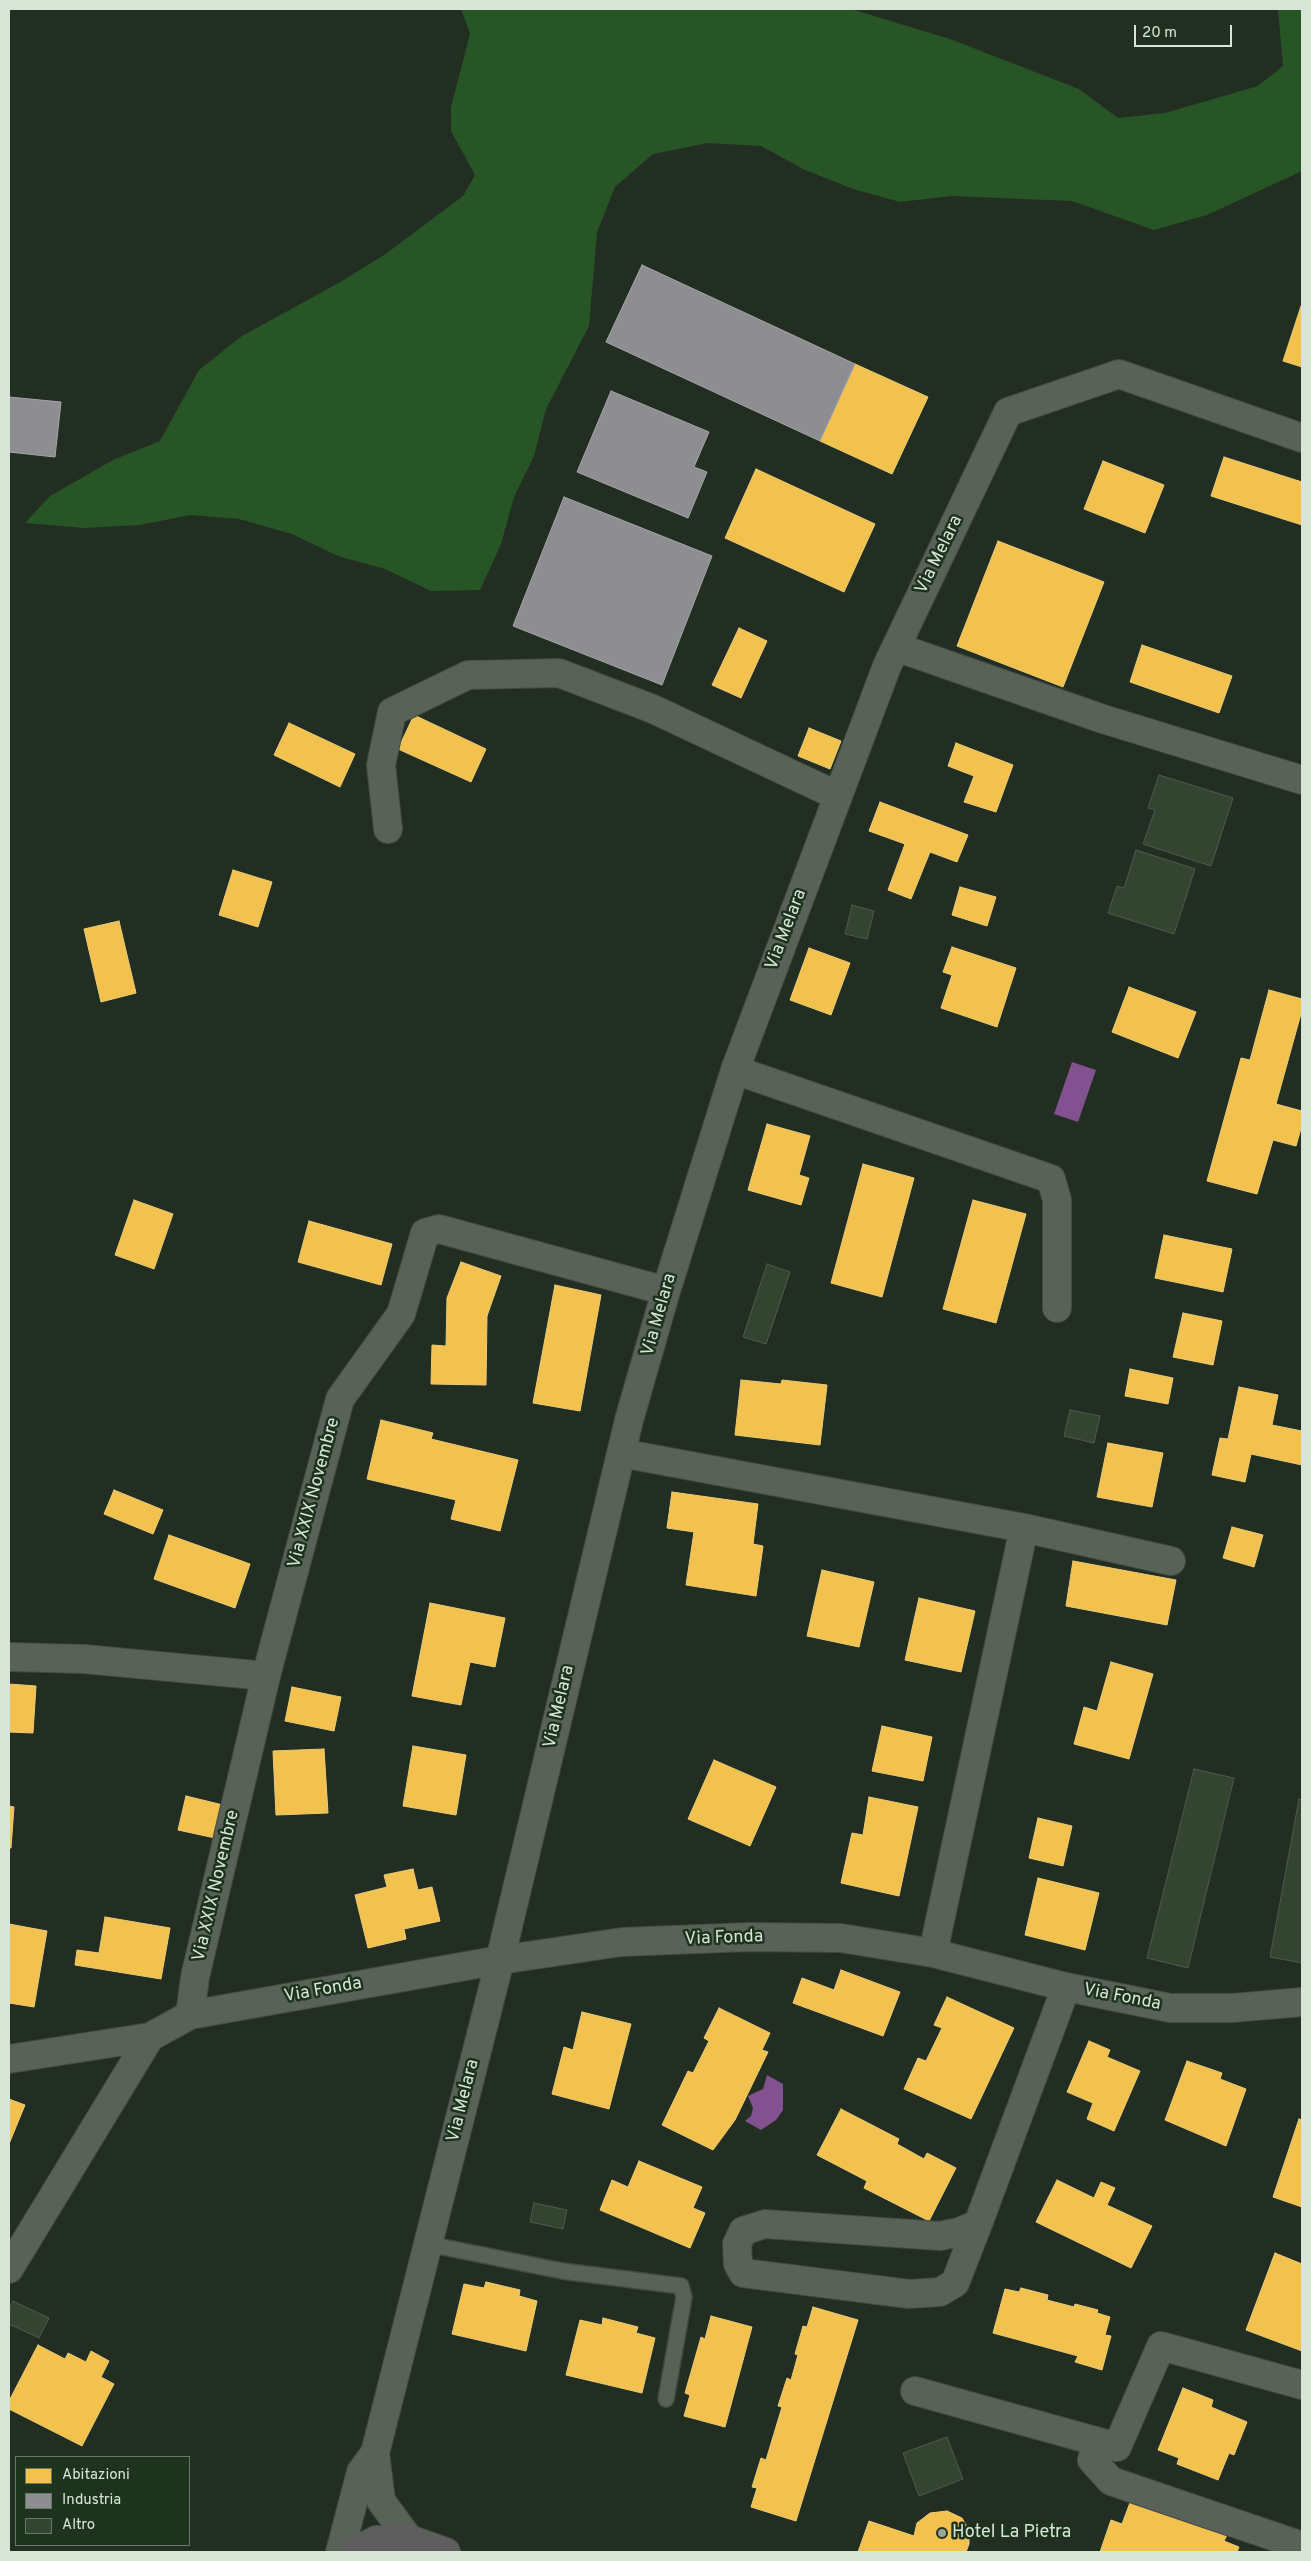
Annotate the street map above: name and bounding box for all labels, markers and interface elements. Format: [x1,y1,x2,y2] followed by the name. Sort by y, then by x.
[1136,15,1234,47] scale bar
[1142,24,1177,43] text: 20 m
[912,512,968,598] street label: Via Melara
[762,887,812,973] street label: Via Melara
[638,1271,682,1359] street label: Via Melara
[285,1415,345,1571] street label: Via XXIX Novembre
[540,1663,580,1751] street label: Via Melara
[189,1808,245,1964] street label: Via XXIX Novembre
[684,1927,764,1951] street label: Via Fonda
[282,1974,364,2008] street label: Via Fonda
[1081,1980,1163,2016] street label: Via Fonda
[443,2057,485,2145] street label: Via Melara
[15,2456,190,2546] legend
[62,2466,130,2485] text: Abitazioni
[62,2491,121,2510] text: Industria
[62,2516,95,2535] text: Altro
[952,2522,1071,2544] place label: Hotel La Pietra
[936,2527,948,2539] marker: Hotel La Pietra

